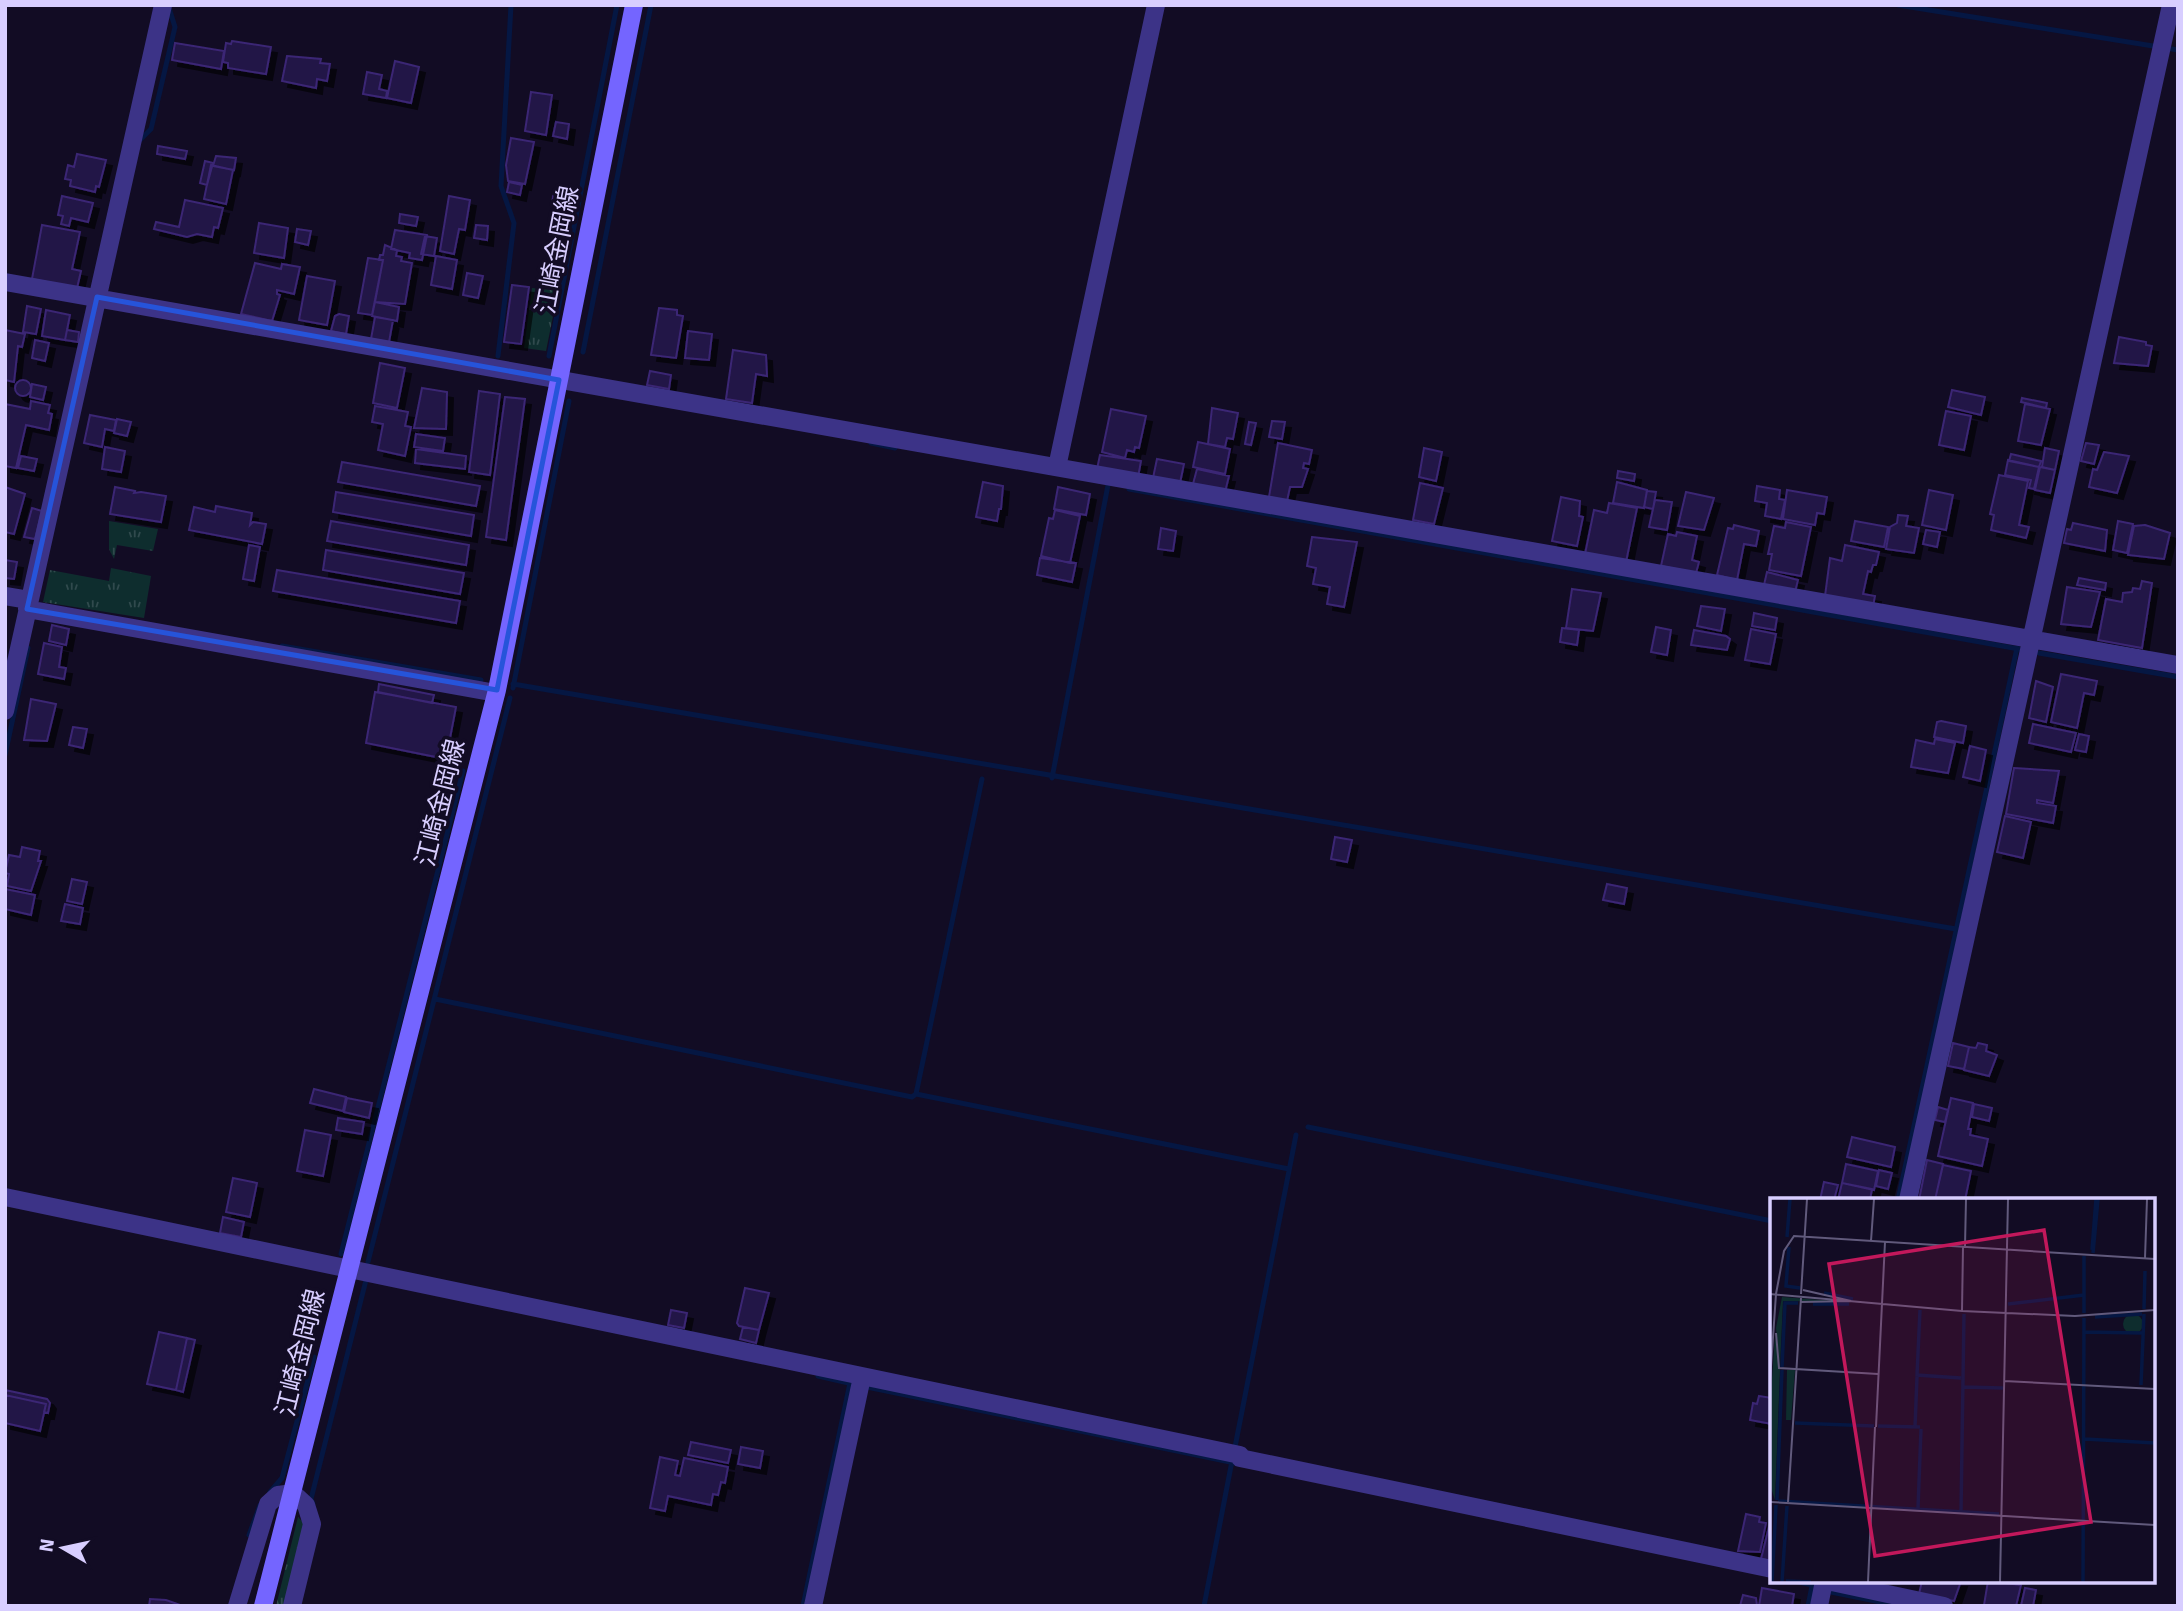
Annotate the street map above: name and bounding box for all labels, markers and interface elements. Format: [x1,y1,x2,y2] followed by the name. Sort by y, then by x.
[530,183,586,317] street label: 江崎金岡線
[410,736,472,870] street label: 江崎金岡線
[1770,1198,2155,1583] inset map
[270,1286,332,1420] street label: 江崎金岡線
[28,1513,98,1583] north arrow
[34,1537,60,1554] text: N

